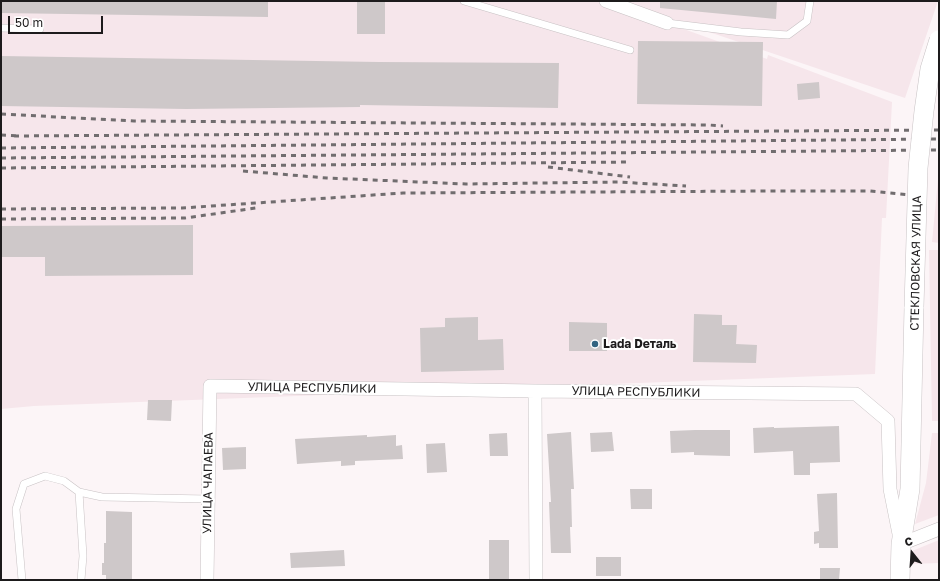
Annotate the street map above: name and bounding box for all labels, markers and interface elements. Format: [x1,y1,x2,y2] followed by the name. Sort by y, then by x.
[10,8,105,34] scale bar
[15,15,43,30] text: 50 m
[908,195,924,331] street label: СТЕКЛОВСКАЯ УЛИЦА
[603,337,676,351] place label: Lada Dеталь
[590,339,600,349] marker: Lada Dеталь
[247,380,377,396] street label: УЛИЦА РЕСПУБЛИКИ
[571,384,701,400] street label: УЛИЦА РЕСПУБЛИКИ
[200,432,216,534] street label: УЛИЦА ЧАПАЕВА
[892,533,932,573] north arrow
[903,534,914,548] text: С

